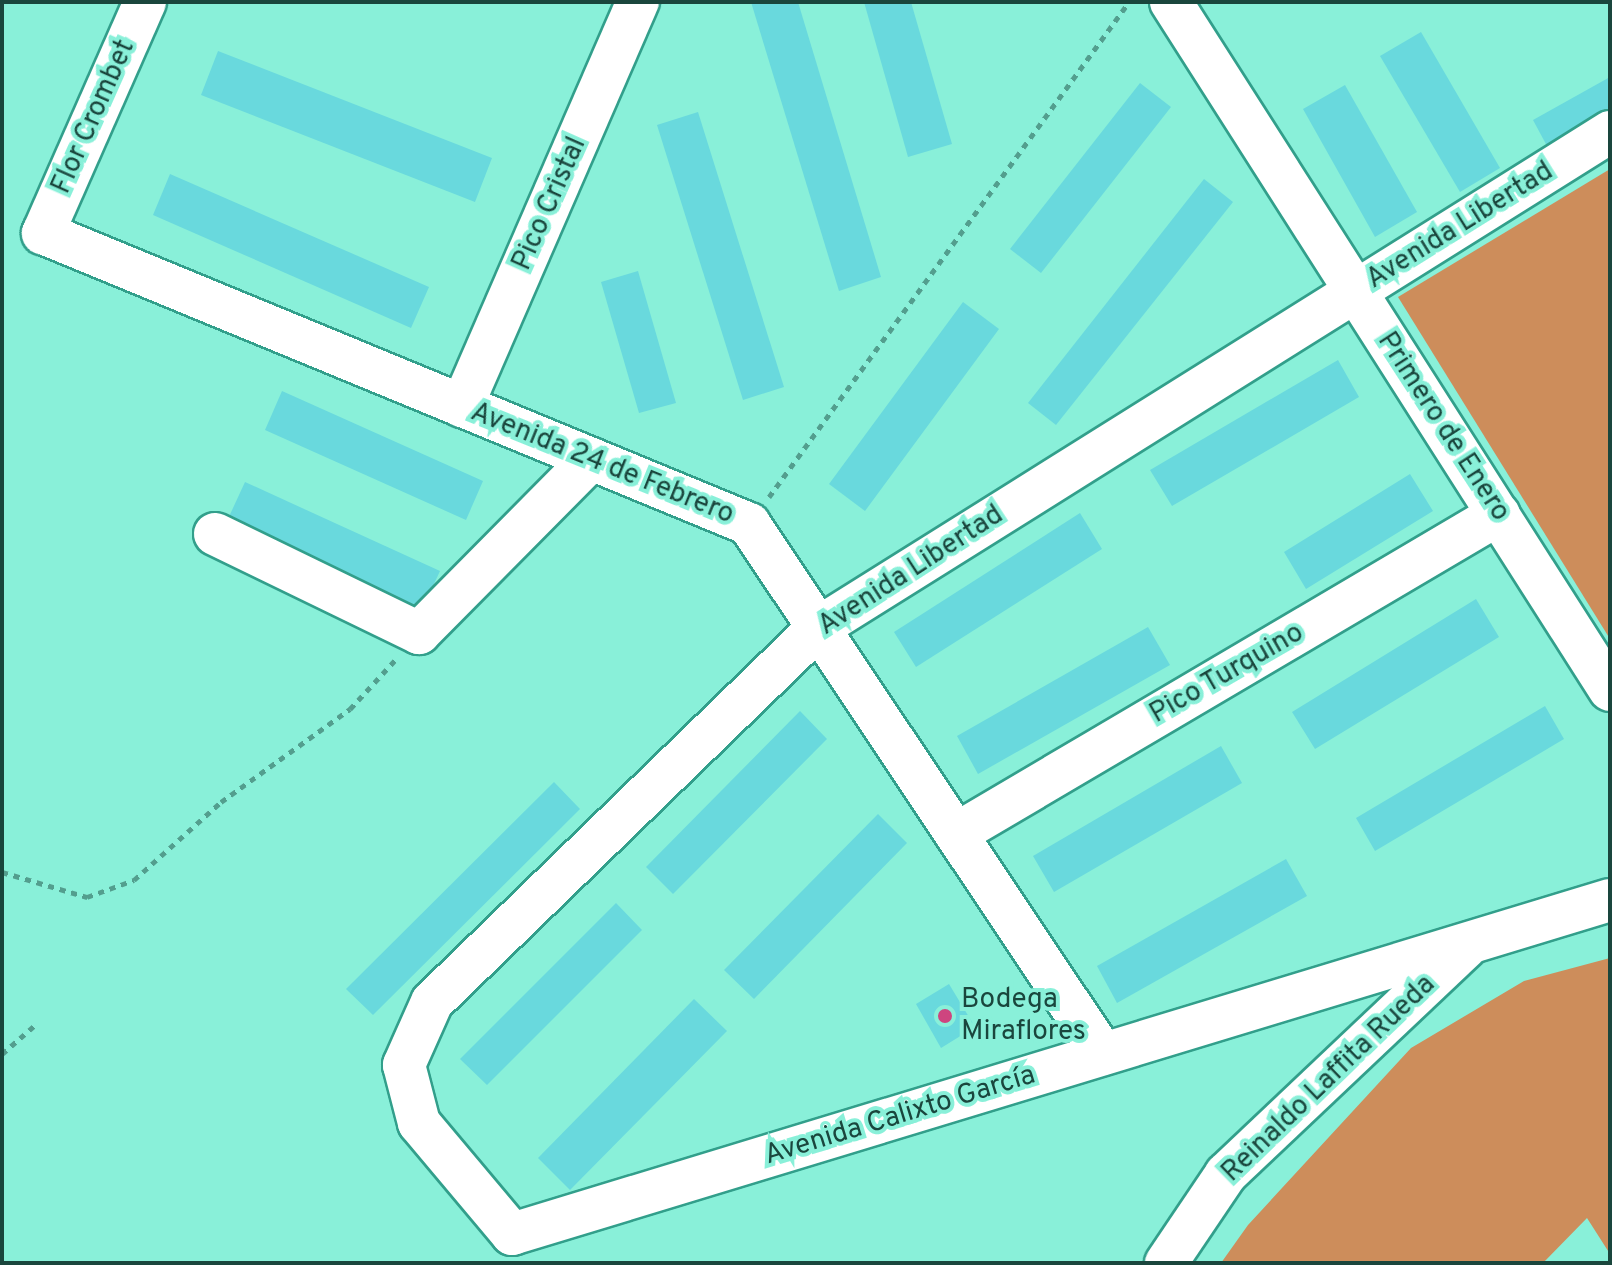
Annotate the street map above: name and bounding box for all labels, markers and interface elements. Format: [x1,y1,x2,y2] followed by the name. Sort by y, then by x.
[45,35,143,199] street label: Flor Crombet
[506,132,594,276] street label: Pico Cristal
[1360,155,1560,297] street label: Avenida Libertad
[1369,326,1517,528] street label: Primero de Enero
[466,396,738,532] street label: Avenida 24 de Febrero
[812,499,1010,643] street label: Avenida Libertad
[1144,616,1310,732] street label: Pico Turquino
[1215,968,1443,1190] street label: Reinaldo Laffita Rueda
[961,983,1086,1049] place label: Bodega Miraflores
[936,1007,954,1025] marker: Bodega Miraflores
[761,1059,1039,1173] street label: Avenida Calixto García

